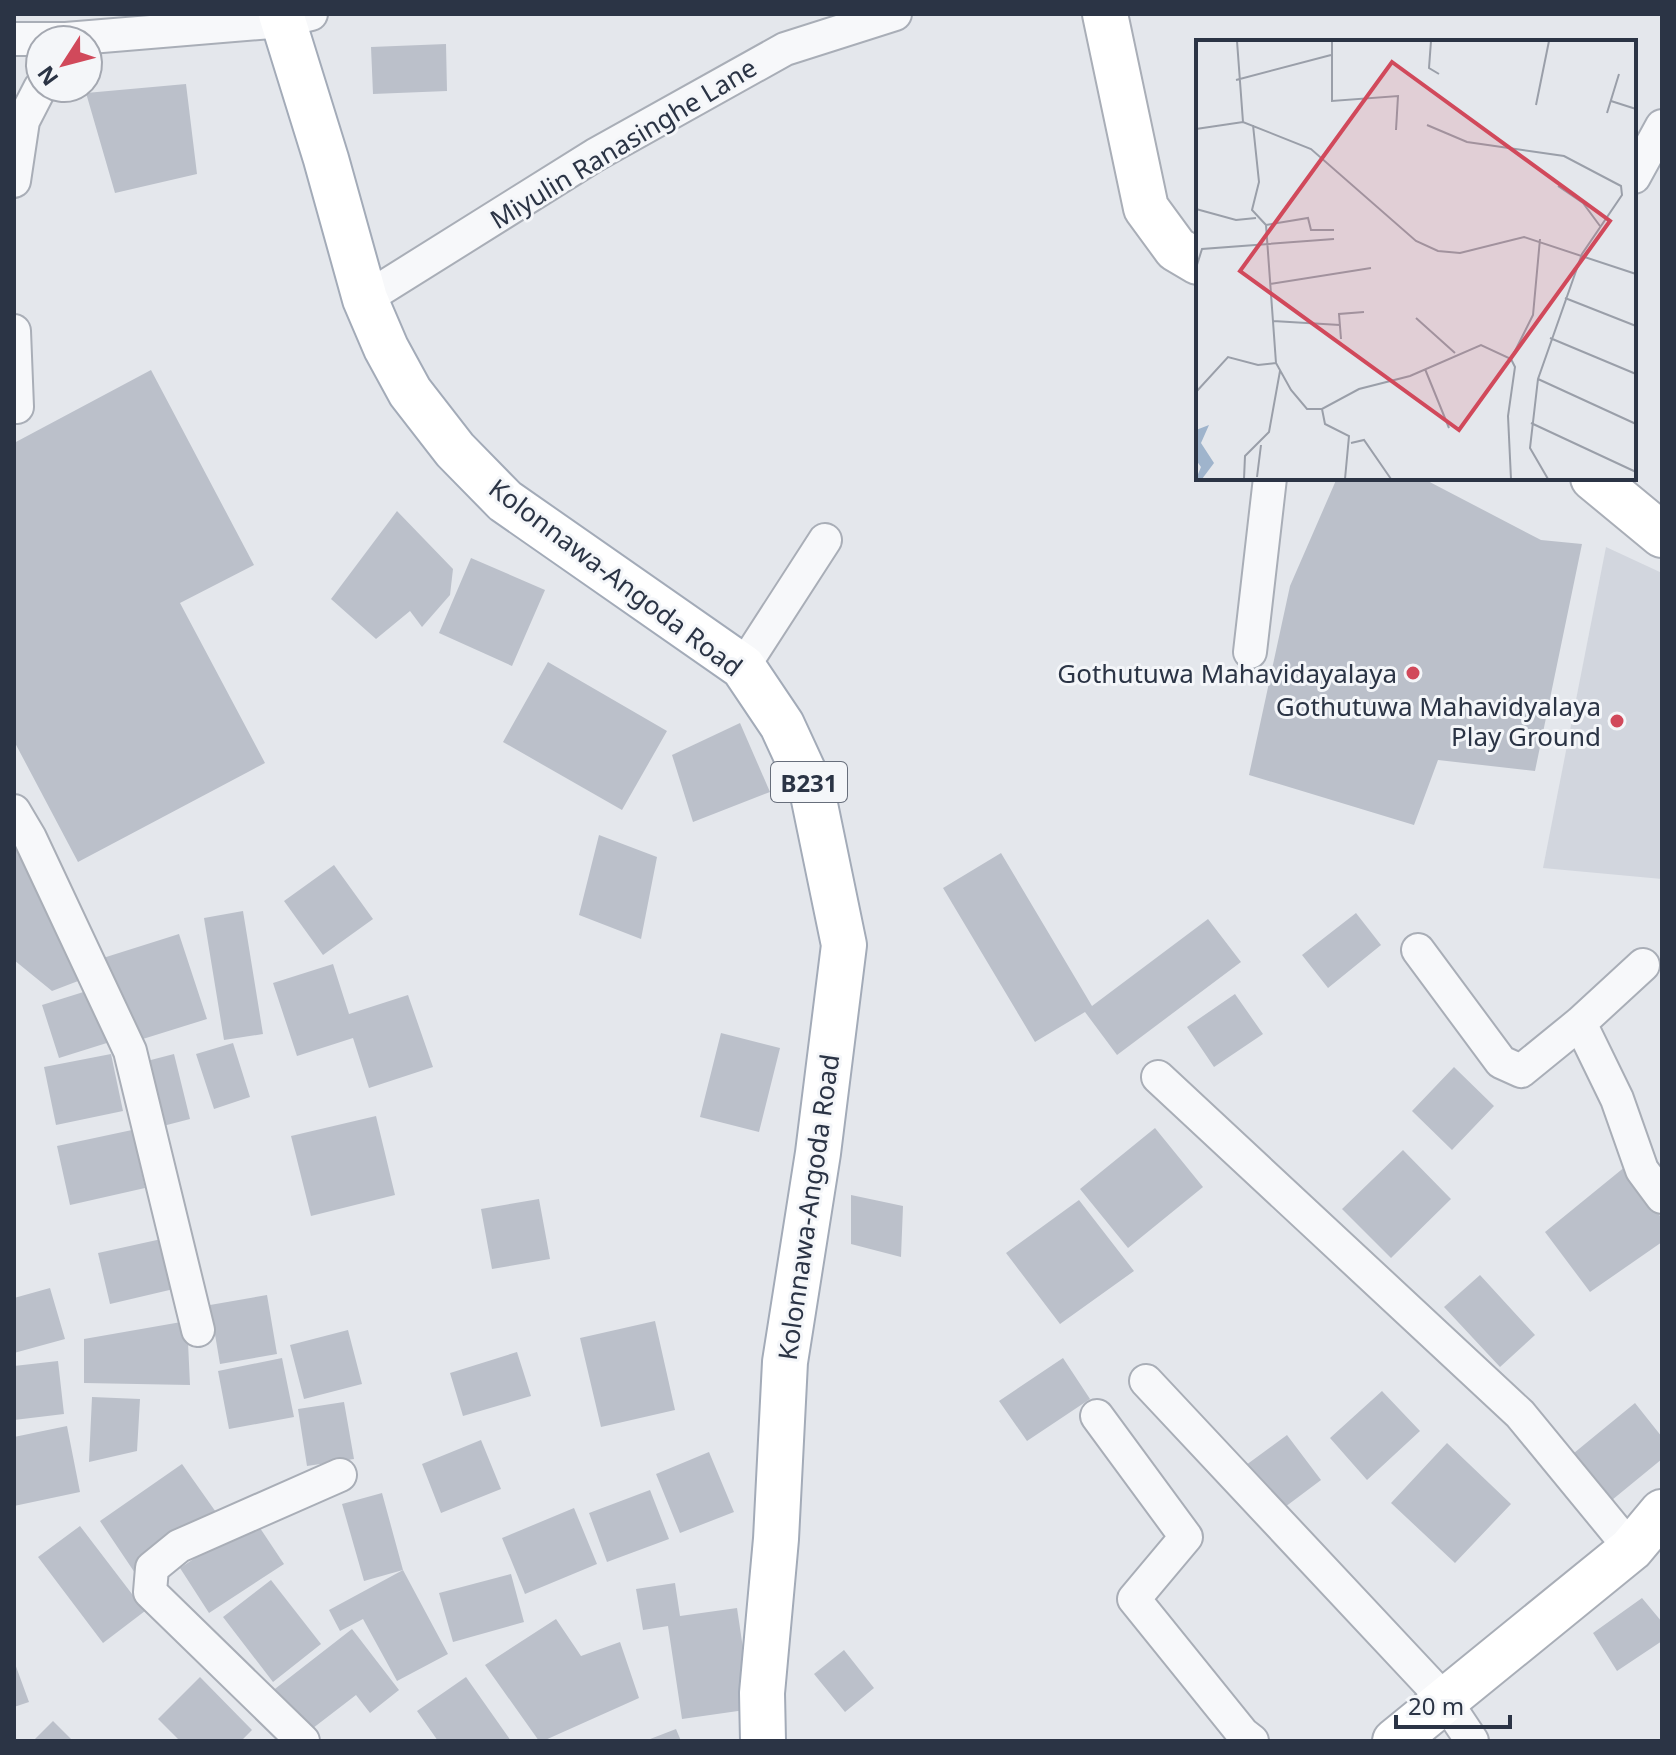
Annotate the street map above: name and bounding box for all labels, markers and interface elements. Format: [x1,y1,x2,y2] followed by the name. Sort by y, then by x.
[24,24,104,104] north arrow
[1196,40,1636,480] inset map
[483,49,763,237] street label: Miyulin Ranasinghe Lane
[30,60,64,92] text: N
[482,470,750,684] street label: Kolonnawa-Angoda Road
[1057,655,1397,691] place label: Gothutuwa Mahavidayalaya
[1404,664,1422,682] marker: Gothutuwa Mahavidayalaya
[1276,688,1601,754] place label: Gothutuwa Mahavidyalaya Play Ground
[1608,712,1626,730] marker: Gothutuwa Mahavidyalaya Play Ground
[771,762,847,802] road number: B231
[769,1052,847,1362] street label: Kolonnawa-Angoda Road
[1396,1679,1510,1729] scale bar
[1408,1689,1464,1722] text: 20 m

